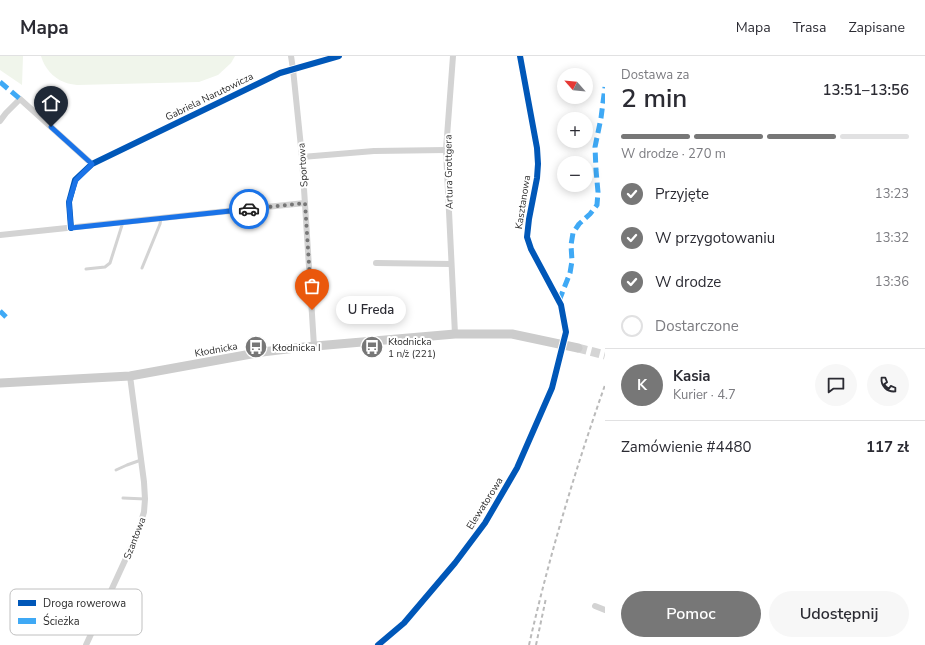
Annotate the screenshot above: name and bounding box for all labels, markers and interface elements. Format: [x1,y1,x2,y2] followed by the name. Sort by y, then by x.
[20,15,69,41] text: Mapa
[736,18,771,37] text: Mapa
[793,18,827,37] text: Trasa
[849,18,905,37] text: Zapisane
[621,66,689,84] text: Dostawa za
[557,68,593,104] north arrow
[557,68,593,192] map controls
[163,69,256,124] street label: Gabriela Narutowicza
[822,80,909,100] text: 13:51–13:56
[621,81,687,116] text: 2 min
[34,86,68,127] pin
[40,92,62,114] icon: home
[557,112,593,148] button: +
[441,134,457,209] street label: Artura Grottgera
[294,143,312,187] street label: Sportowa
[621,145,726,163] text: W drodze · 270 m
[557,156,593,192] button: −
[512,174,534,230] street label: Kasztanowa
[621,183,643,205] icon: check
[655,184,709,204] text: Przyjęte
[875,185,909,203] text: 13:23
[229,189,269,229] courier
[238,198,260,220] icon: car
[621,227,643,249] icon: check
[655,228,775,248] text: W przygotowaniu
[875,229,909,247] text: 13:32
[295,269,329,310] pin
[621,271,643,293] icon: check
[655,272,721,292] text: W drodze
[875,273,909,291] text: 13:36
[301,275,323,297] icon: bag
[336,296,406,324] callout: U Freda
[348,301,394,319] text: U Freda
[655,316,739,336] text: Dostarczone
[243,334,269,360] bus stop icon: Kłodnicka I
[359,334,385,360] bus stop icon: Kłodnicka 1 n/ż (221)
[388,335,436,361] place label: Kłodnicka 1 n/ż (221)
[194,339,239,361] street label: Kłodnicka
[272,341,321,355] place label: Kłodnicka I
[815,364,857,406] button: chat
[867,364,909,406] button: phone
[673,366,711,386] text: Kasia
[637,375,647,395] text: K
[673,386,736,404] text: Kurier · 4.7
[621,437,752,457] text: Zamówienie #4480
[866,437,909,457] text: 117 zł
[463,475,506,532] street label: Elewatorowa
[120,515,149,562] street label: Szantowa
[10,589,142,635] legend
[621,591,761,637] button: Pomoc
[769,591,909,637] button: Udostępnij
[43,596,126,611] text: Droga rowerowa
[43,613,80,629] text: Ścieżka

